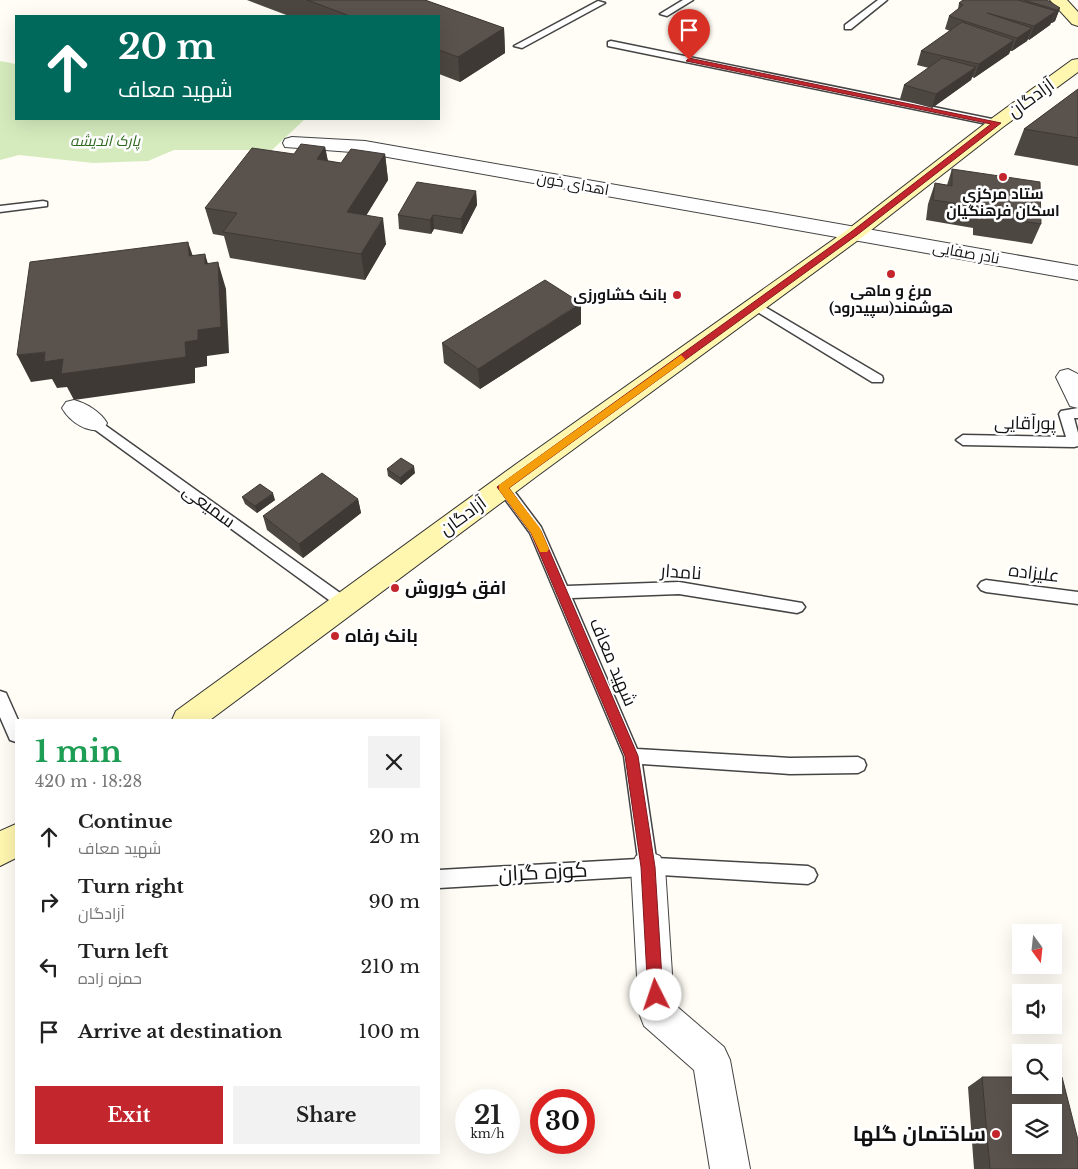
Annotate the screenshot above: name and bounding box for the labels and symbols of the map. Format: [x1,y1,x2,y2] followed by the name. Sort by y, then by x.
[668,9,710,60] pin
[1003,74,1059,122] street label: آزادگان
[70,131,141,151] park label: پارک اندیشه
[535,168,611,200] street label: اهدای خون
[997,171,1009,183] marker: ستاد مرکزی اسکان فرهنگیان
[946,184,1060,220] place label: ستاد مرکزی اسکان فرهنگیان
[931,237,1001,269] street label: نادر صفایی
[885,268,897,280] marker: مرغ و ماهی هوشمند(سپیدرود)
[829,281,953,318] place label: مرغ و ماهی هوشمند(سپیدرود)
[573,285,667,304] place label: بانک کشاورزی
[671,289,683,301] marker: بانک کشاورزی
[994,411,1056,436] street label: پورآقایی
[178,480,240,532] street label: سمیعی
[435,492,491,540] street label: آزادگان
[1007,559,1061,587] street label: علیزاده
[659,560,702,584] street label: نامدار
[405,577,506,599] place label: افق کوروش
[389,582,401,594] marker: افق کوروش
[585,615,641,709] street label: شهید معاف
[345,625,418,647] place label: بانک رفاه
[329,630,341,642] marker: بانک رفاه
[498,857,588,887] street label: کوزه گران
[1012,924,1062,974] north arrow
[629,968,681,1020] position arrow
[530,1089,595,1154] speed limit sign: 30
[853,1121,986,1147] place label: ساختمان گلها
[990,1128,1002,1140] marker: ساختمان گلها

